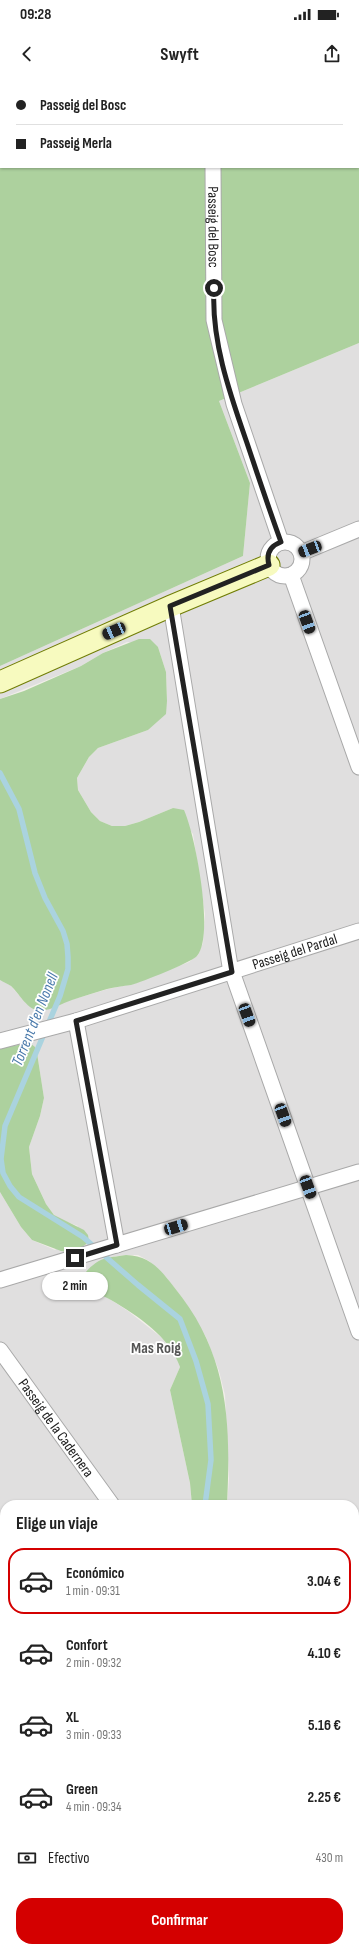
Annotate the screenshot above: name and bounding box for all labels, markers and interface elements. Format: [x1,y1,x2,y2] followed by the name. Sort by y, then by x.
[20,5,51,24] text: 09:28
[16,43,38,65] icon: back
[321,43,343,65] icon: share
[160,44,199,65] text: Swyft
[40,96,126,115] text: Passeig del Bosc
[40,134,112,153] text: Passeig Merla
[203,186,223,268] street label: Passeig del Bosc
[205,279,223,297] route start
[297,539,323,559] car
[297,609,317,635] car
[101,621,127,641] car
[250,930,340,974] street label: Passeig del Pardal
[8,969,63,1069] water label: Torrent d'en Nonell
[237,1002,257,1028] car
[273,1102,293,1128] car
[298,1174,318,1200] car
[163,1218,189,1236] car
[66,1249,84,1267] route end
[42,1272,108,1300] callout: 2 min
[63,1278,87,1294] text: 2 min
[131,1339,181,1358] district label: Mas Roig
[14,1375,98,1481] street label: Passeig de la Cadernera
[16,1513,98,1534] text: Elige un viaje
[18,1563,54,1599] icon: car
[66,1564,124,1583] text: Económico
[307,1572,341,1591] text: 3.04 €
[66,1583,120,1599] text: 1 min · 09:31
[18,1635,54,1671] icon: car
[66,1636,108,1655] text: Confort
[307,1644,341,1663] text: 4.10 €
[66,1655,121,1671] text: 2 min · 09:32
[18,1707,54,1743] icon: car
[66,1708,79,1727] text: XL
[308,1716,341,1735] text: 5.16 €
[66,1727,121,1743] text: 3 min · 09:33
[18,1779,54,1815] icon: car
[66,1780,98,1799] text: Green
[308,1788,341,1807] text: 2.25 €
[66,1799,121,1815] text: 4 min · 09:34
[16,1847,38,1869] icon: cash
[48,1849,89,1868] text: Efectivo
[316,1850,343,1866] text: 430 m
[16,1898,343,1944] button: Confirmar

